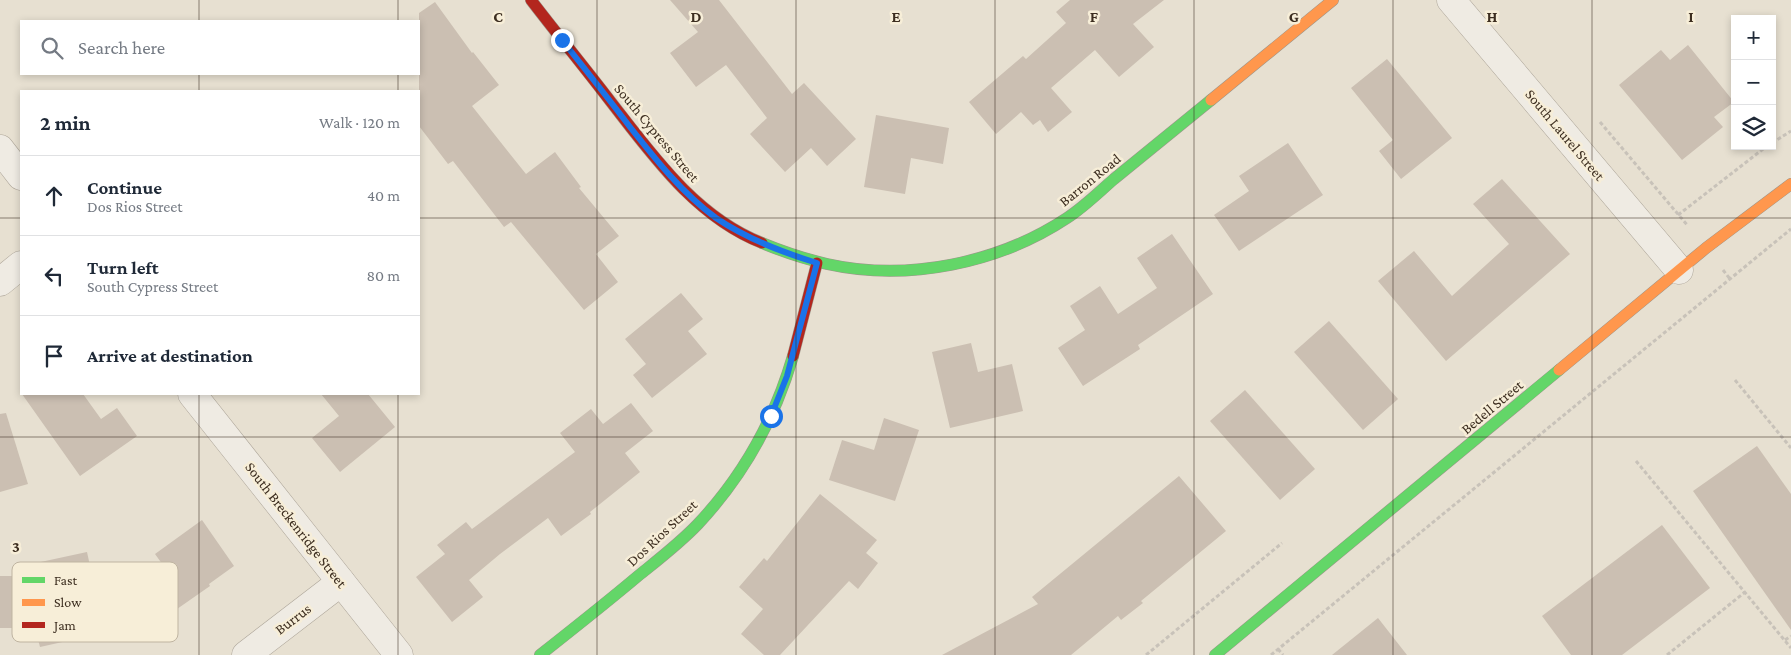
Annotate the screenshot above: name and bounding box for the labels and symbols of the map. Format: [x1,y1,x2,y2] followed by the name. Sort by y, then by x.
[493,8,503,25] text: C
[690,8,702,25] text: D
[891,8,901,25] text: E
[1090,8,1099,25] text: F
[1289,8,1299,25] text: G
[1487,8,1498,25] text: H
[1688,8,1694,25] text: I
[551,29,574,52] route end
[611,81,703,187] street label: South Cypress Street
[1522,86,1608,185] street label: South Laurel Street
[1056,150,1124,210] street label: Barron Road
[1458,376,1527,437] street label: Bedell Street
[760,405,783,428] route start
[241,459,351,592] street label: South Breckenridge Street
[624,496,701,569] street label: Dos Rios Street
[12,538,20,555] text: 3
[12,562,178,642] legend
[54,572,78,588] text: Fast
[54,594,82,610] text: Slow
[272,600,314,638] street label: Burrus
[52,617,76,633] text: Jam

